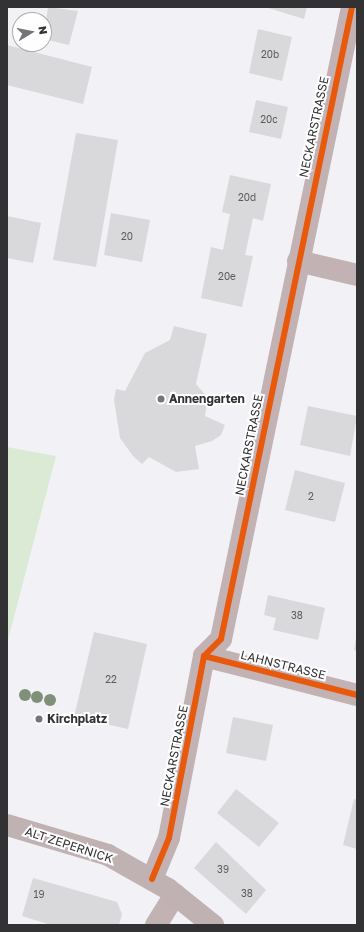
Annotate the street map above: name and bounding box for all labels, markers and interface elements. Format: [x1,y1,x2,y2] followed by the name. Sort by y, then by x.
[12,12,52,52] north arrow
[36,25,50,35] text: N
[261,49,279,61] house number: 20b
[296,75,332,179] street label: NECKARSTRASSE
[260,114,278,126] house number: 20c
[238,192,256,204] house number: 20d
[121,231,133,243] house number: 20
[218,271,236,283] house number: 20e
[169,392,245,406] place label: Annengarten
[232,393,266,497] street label: NECKARSTRASSE
[156,394,166,404] marker: Annengarten
[308,491,314,503] house number: 2
[291,610,303,622] house number: 38
[239,647,327,683] street label: LAHNSTRASSE
[105,674,117,686] house number: 22
[157,704,191,808] street label: NECKARSTRASSE
[47,712,107,726] place label: Kirchplatz
[34,714,44,724] marker: Kirchplatz
[23,824,115,866] street label: ALT ZEPERNICK
[217,864,229,876] house number: 39
[241,888,253,900] house number: 38
[34,889,44,901] house number: 19

